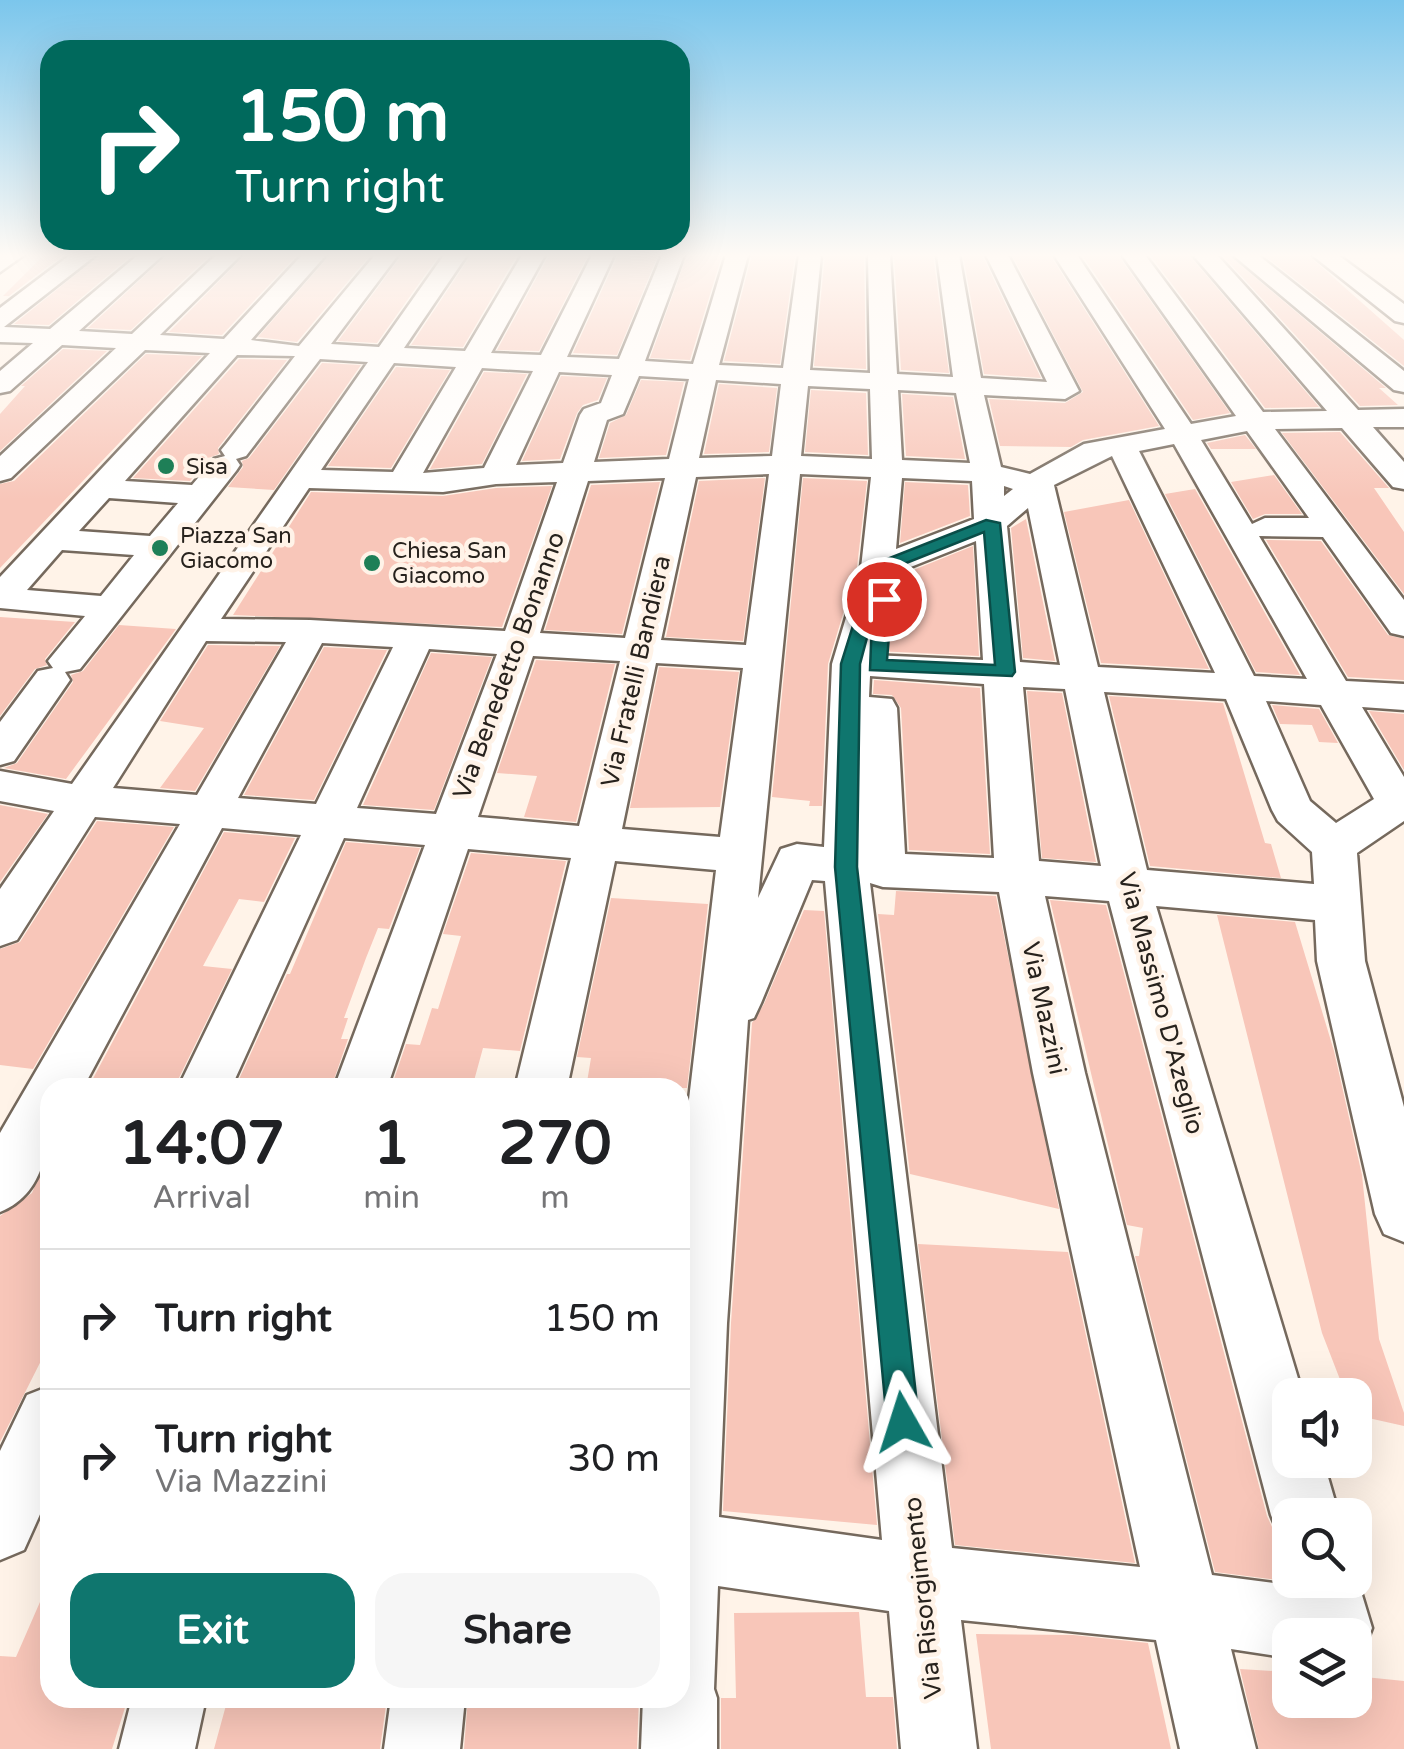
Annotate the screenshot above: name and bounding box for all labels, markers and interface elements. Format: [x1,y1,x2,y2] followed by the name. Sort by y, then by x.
[235,76,449,160] text: 150 m
[70,80,200,210] icon: right
[235,161,444,215] text: Turn right
[186,454,228,480] place label: Sisa
[155,455,177,477] marker: Sisa
[180,523,292,574] place label: Piazza San Giacomo
[447,527,571,803] street label: Via Benedetto Bonanno
[149,537,171,559] marker: Piazza San Giacomo
[392,538,507,589] place label: Chiesa San Giacomo
[361,552,383,574] marker: Chiesa San Giacomo
[595,552,677,790] street label: Via Fratelli Bandiera
[842,557,927,642] pin
[857,572,912,627] icon: arrive
[1112,869,1210,1138] street label: Via Massimo D'Azeglio
[1015,939,1073,1077] street label: Via Mazzini
[118,1108,285,1180] text: 14:07
[373,1108,410,1180] text: 1
[498,1108,612,1180] text: 270
[152,1179,251,1217] text: Arrival
[363,1179,420,1217] text: min
[540,1179,570,1217] text: m
[70,1292,125,1347] icon: right
[155,1296,332,1342] text: Turn right
[544,1296,660,1342] text: 150 m
[851,1370,955,1474] position arrow
[1272,1378,1372,1718] map controls
[1272,1378,1372,1478] button: sound
[155,1417,332,1463] text: Turn right
[70,1432,125,1487] icon: right
[568,1436,660,1482] text: 30 m
[155,1463,327,1501] text: Via Mazzini
[897,1495,949,1700] street label: Via Risorgimento
[1272,1498,1372,1598] button: search
[70,1573,355,1688] button: Exit
[375,1573,660,1688] button: Share
[1272,1618,1372,1718] button: layers

